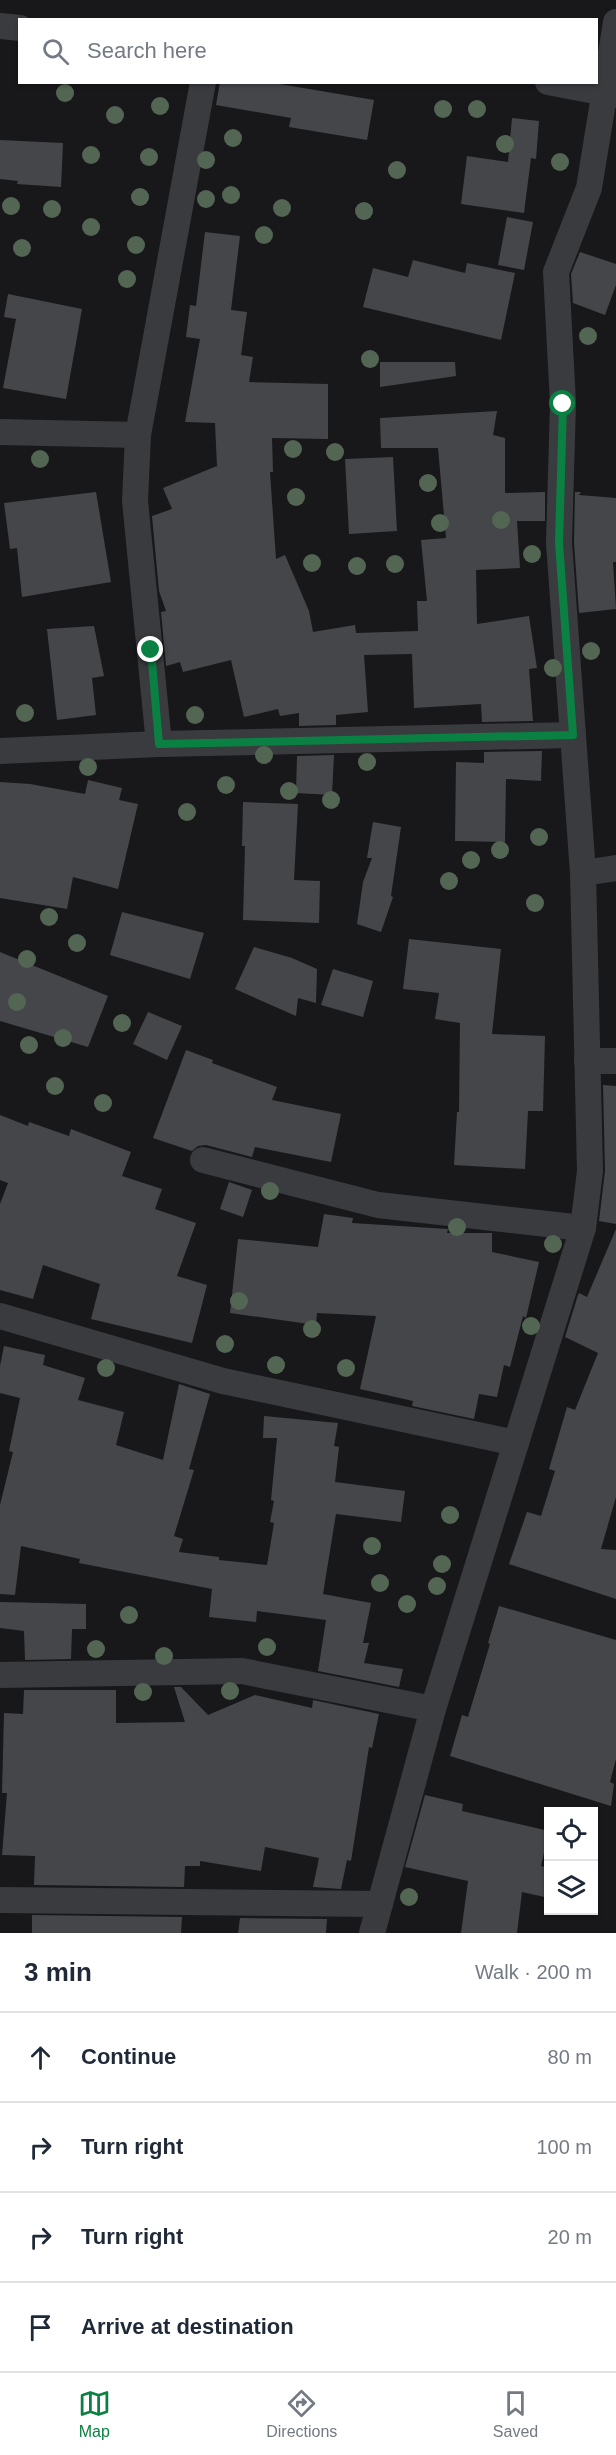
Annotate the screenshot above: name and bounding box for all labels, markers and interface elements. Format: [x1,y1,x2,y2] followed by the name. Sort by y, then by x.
[18,18,598,84] search box
[39,35,72,68] icon: search
[87,38,207,63] text: Search here
[549,390,575,416] route start
[137,636,163,662] route end
[544,1807,598,1915] map controls
[544,1807,598,1861] button: locate
[544,1861,598,1915] button: layers
[24,1957,92,1987] text: 3 min
[475,1961,592,1983] text: Walk · 200 m
[24,2041,57,2074] icon: ahead
[81,2044,176,2069] text: Continue
[548,2046,592,2068] text: 80 m
[24,2131,57,2164] icon: right
[81,2134,183,2159] text: Turn right
[536,2136,592,2158] text: 100 m
[24,2221,57,2254] icon: right
[81,2224,183,2249] text: Turn right
[548,2226,592,2248] text: 20 m
[24,2311,57,2344] icon: arrive
[81,2314,294,2339] text: Arrive at destination
[78,2387,111,2441] tab: Map
[266,2387,337,2441] tab: Directions
[493,2387,538,2441] tab: Saved

